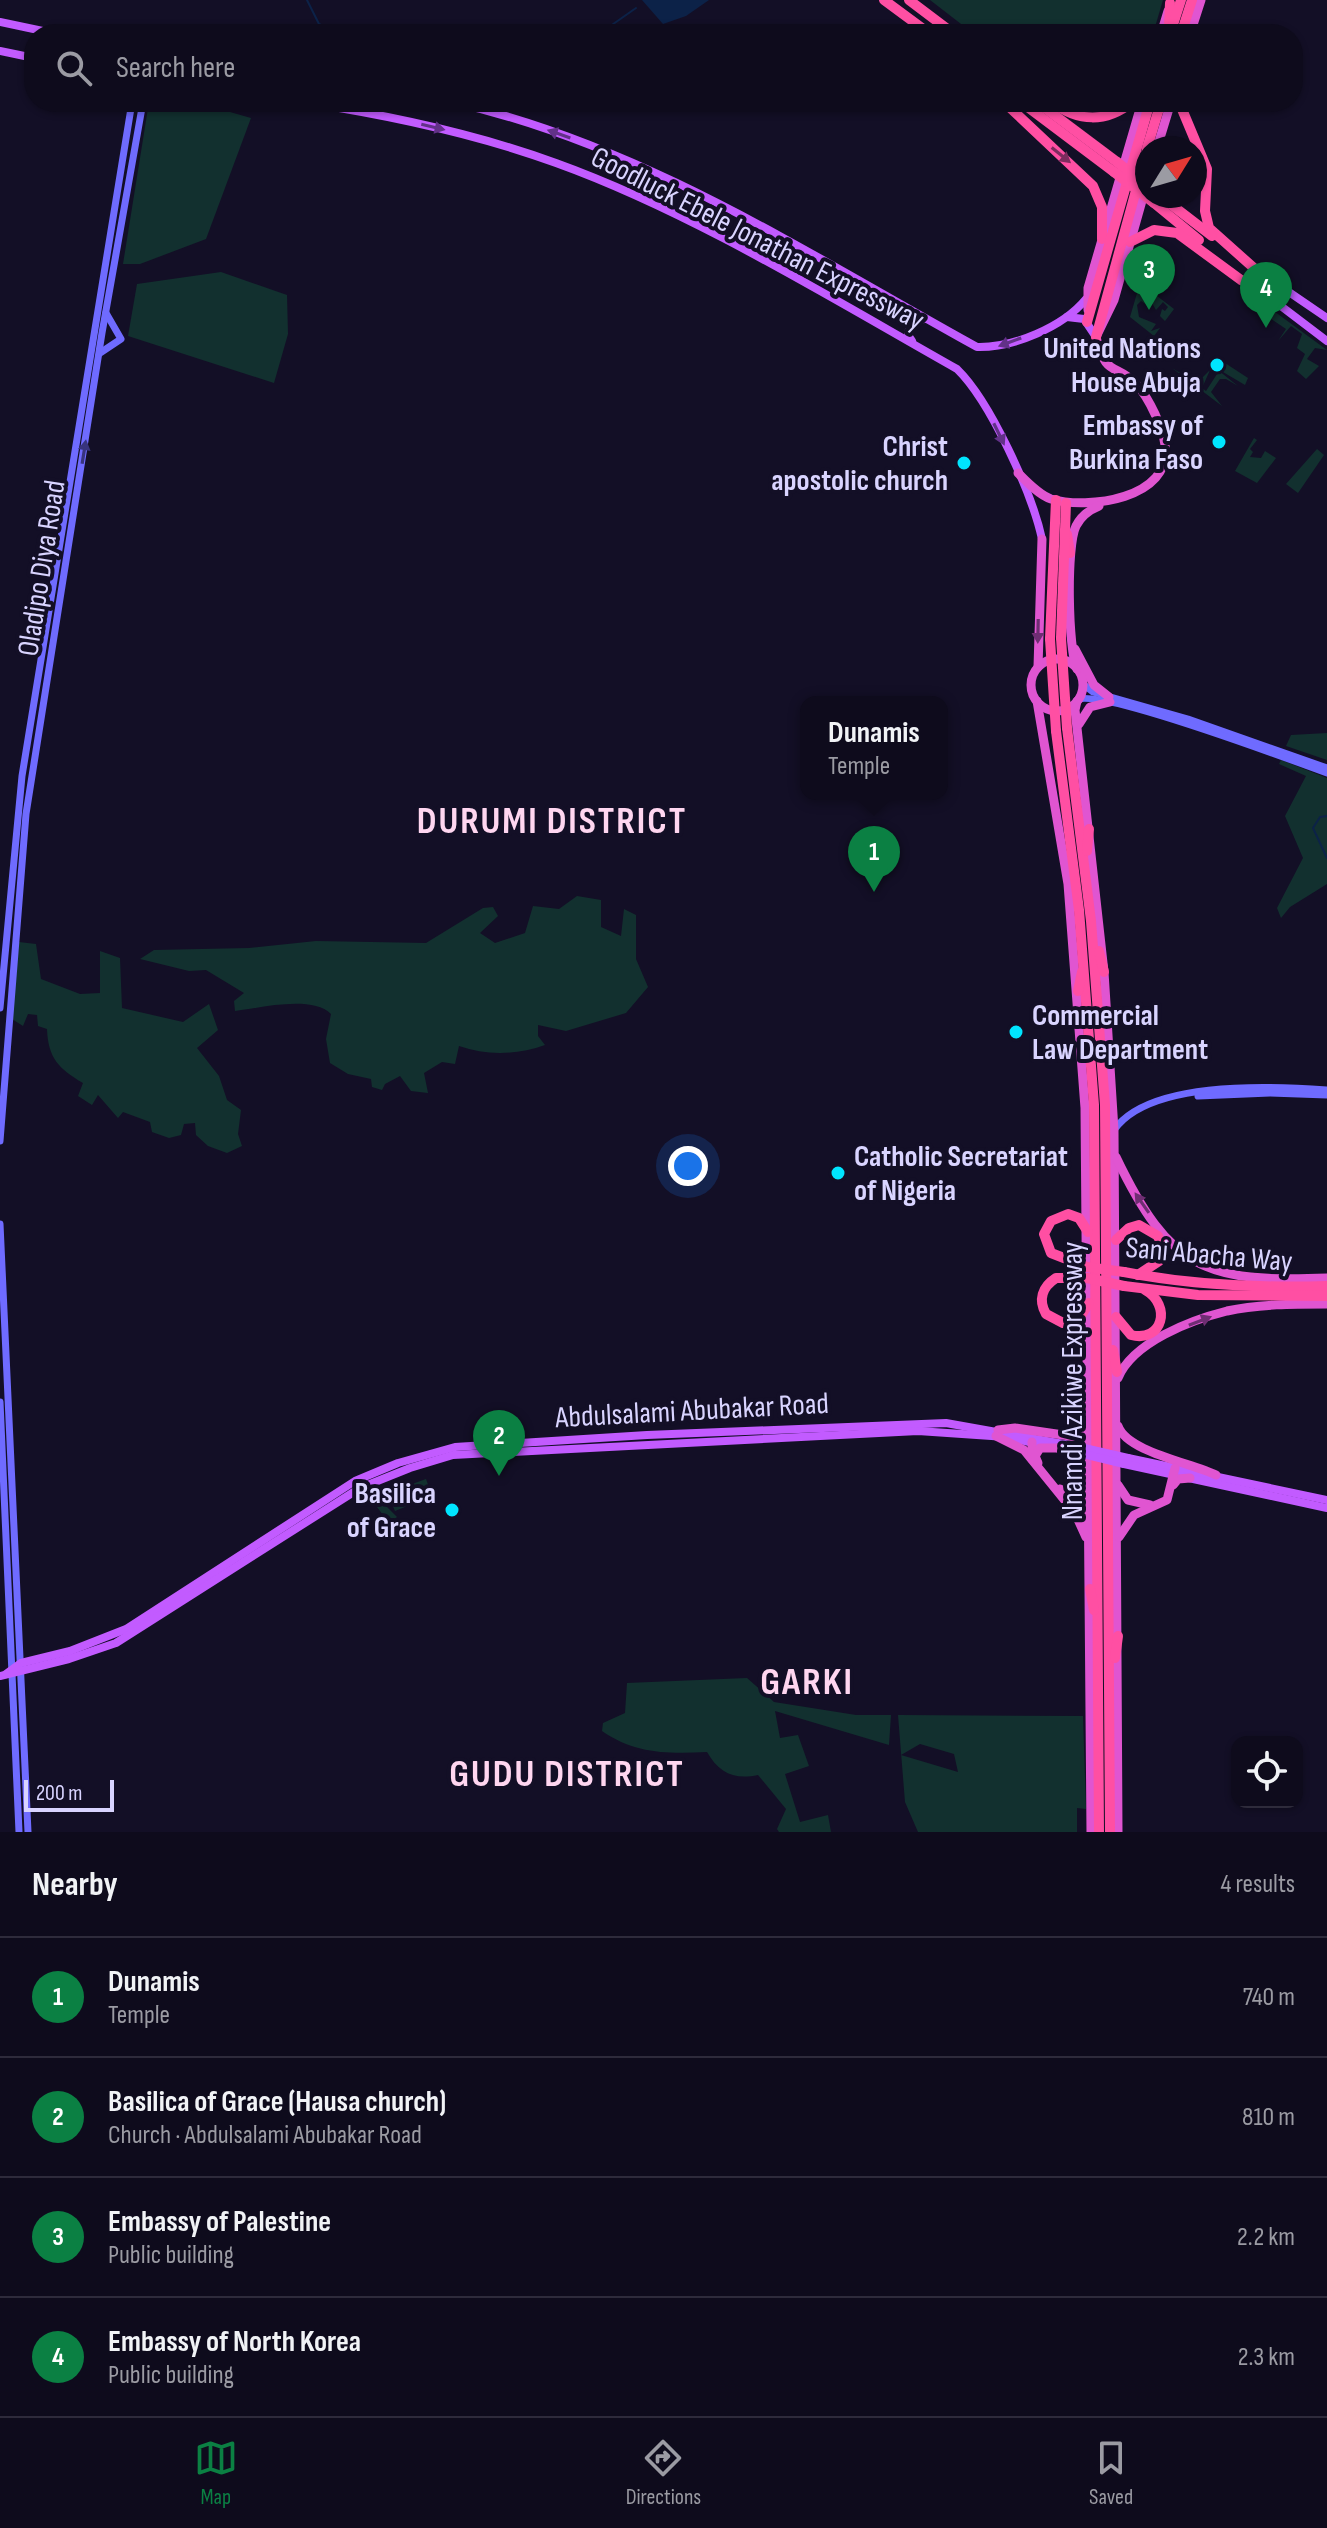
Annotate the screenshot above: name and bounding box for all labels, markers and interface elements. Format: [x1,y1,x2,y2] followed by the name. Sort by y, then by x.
[24,24,1303,112] search box
[52,46,96,90] icon: search
[116,50,235,86] text: Search here
[421,121,446,133] one-way arrow
[547,128,571,140] one-way arrow
[1135,136,1207,208] north arrow
[585,139,930,339] street label: Goodluck Ebele Jonathan Expressway
[1051,146,1071,163] one-way arrow
[1123,244,1175,310] pin: 3
[1240,262,1292,328] pin: 4
[1043,331,1201,401] place label: United Nations House Abuja
[997,337,1021,349] one-way arrow
[1208,356,1226,374] marker: United Nations House Abuja
[1069,408,1204,478] place label: Embassy of Burkina Faso
[992,422,1006,445] one-way arrow
[771,429,948,499] place label: Christ apostolic church
[1210,433,1228,451] marker: Embassy of Burkina Faso
[78,440,91,465] one-way arrow
[955,454,973,472] marker: Christ apostolic church
[10,478,74,659] street label: Oladipo Diya Road
[1031,619,1044,644] one-way arrow
[800,696,948,800] popup
[828,715,920,751] text: Dunamis
[828,751,890,782] text: Temple
[417,799,687,844] district label: DURUMI DISTRICT
[848,826,900,892] pin: 1
[1032,998,1208,1068] place label: Commercial Law Department
[1007,1023,1025,1041] marker: Commercial Law Department
[854,1139,1068,1209] place label: Catholic Secretariat of Nigeria
[668,1146,708,1186] your location
[829,1164,847,1182] marker: Catholic Secretariat of Nigeria
[1135,1193,1151,1214] one-way arrow
[1124,1230,1294,1280] street label: Sani Abacha Way
[1055,1241,1091,1520] street label: Nnamdi Azikiwe Expressway
[1188,1315,1212,1328] one-way arrow
[553,1386,830,1436] street label: Abdulsalami Abubakar Road
[473,1410,525,1476] pin: 2
[347,1476,436,1546] place label: Basilica of Grace
[443,1501,461,1519] marker: Basilica of Grace
[760,1660,854,1705] district label: GARKI
[1231,1736,1303,1808] map controls
[1231,1736,1303,1808] button: locate
[449,1752,685,1797] district label: GUDU DISTRICT
[24,1776,114,1812] scale bar
[36,1780,82,1807] text: 200 m
[32,1864,118,1905] text: Nearby
[1220,1869,1295,1900] text: 4 results
[108,1964,200,2000] text: Dunamis
[53,1982,63,2013] text: 1
[1243,1982,1295,2013] text: 740 m
[108,2000,170,2031] text: Temple
[108,2084,446,2120] text: Basilica of Grace (Hausa church)
[52,2102,64,2133] text: 2
[1242,2102,1295,2133] text: 810 m
[108,2120,422,2151] text: Church · Abdulsalami Abubakar Road
[108,2204,331,2240] text: Embassy of Palestine
[52,2222,64,2253] text: 3
[1237,2222,1295,2253] text: 2.2 km
[108,2240,234,2271] text: Public building
[108,2324,361,2360] text: Embassy of North Korea
[52,2342,64,2373] text: 4
[1238,2342,1295,2373] text: 2.3 km
[108,2360,234,2391] text: Public building
[194,2436,238,2511] tab: Map
[626,2436,701,2511] tab: Directions
[1089,2436,1133,2511] tab: Saved

